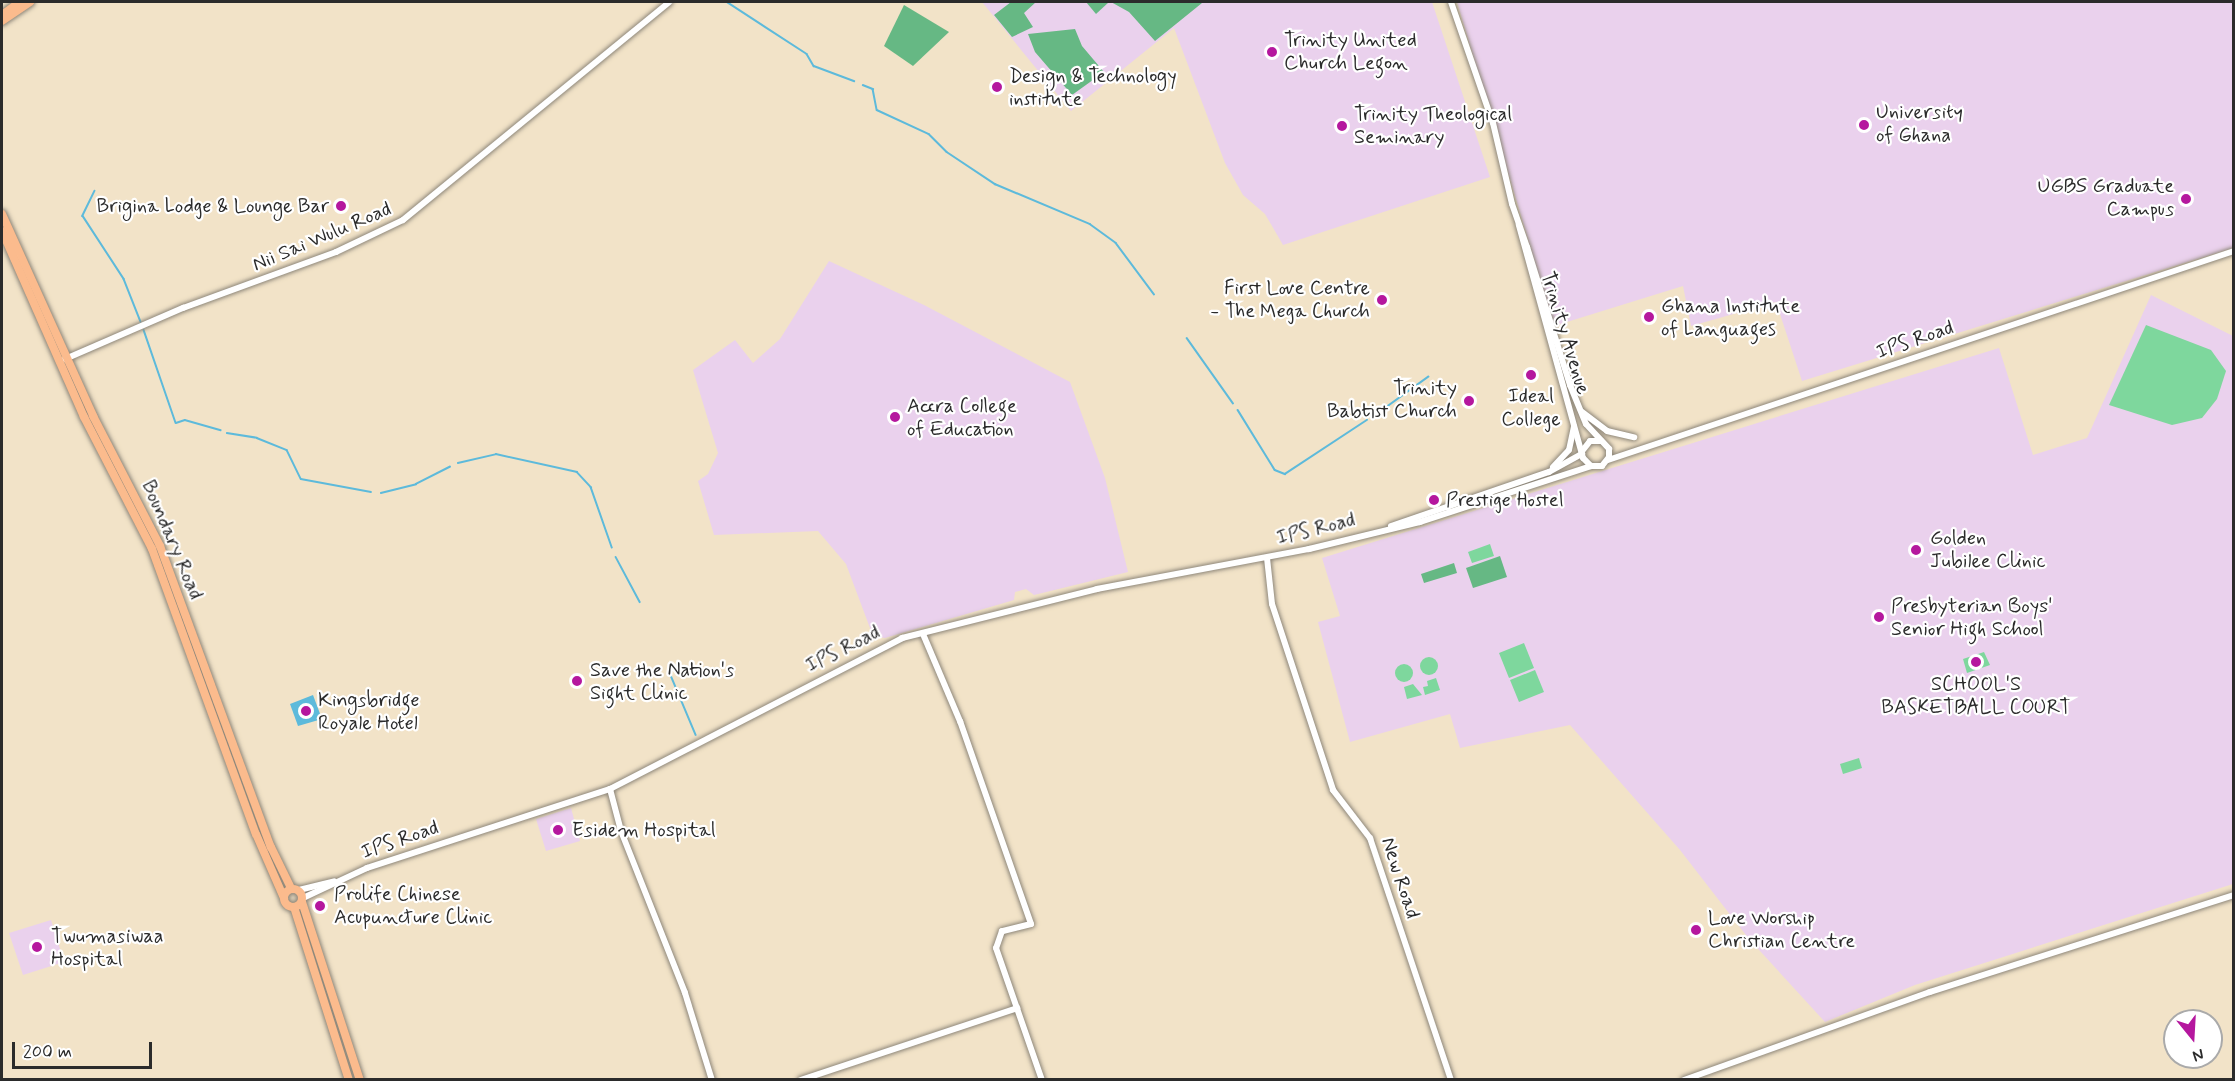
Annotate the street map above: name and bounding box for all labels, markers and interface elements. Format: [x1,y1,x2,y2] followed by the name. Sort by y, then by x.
[1284,28,1408,75] place label: Trinity United Church Legon
[1265,45,1279,59] marker: Trinity United Church Legon
[1009,64,1176,111] place label: Design & Technology institute
[990,80,1004,94] marker: Design & Technology institute
[1876,101,1963,148] place label: University of Ghana
[1354,102,1510,149] place label: Trinity Theological Seminary
[1857,118,1871,132] marker: University of Ghana
[1335,119,1349,133] marker: Trinity Theological Seminary
[2037,175,2174,222] place label: UGBS Graduate Campus
[2179,192,2193,206] marker: UGBS Graduate Campus
[93,194,329,218] place label: Brigina Lodge & Lounge Bar
[251,198,393,276] street label: Nii Sai Wulu Road
[334,199,348,213] marker: Brigina Lodge & Lounge Bar
[1534,266,1596,400] street label: Trinity Avenue
[1205,276,1370,323] place label: First Love Centre - The Mega Church
[1375,293,1389,307] marker: First Love Centre - The Mega Church
[1661,294,1805,341] place label: Ghana Institute of Languages
[1642,310,1656,324] marker: Ghana Institute of Languages
[1874,316,1956,364] street label: IPS Road
[1524,368,1538,382] marker: Ideal College
[1327,377,1457,424] place label: Trinity Babtist Church
[1501,384,1561,431] place label: Ideal College
[907,394,1019,441] place label: Accra College of Education
[1462,394,1476,408] marker: Trinity Babtist Church
[888,410,902,424] marker: Accra College of Education
[136,477,208,603] street label: Boundary Road
[1446,488,1566,512] place label: Prestige Hostel
[1427,493,1441,507] marker: Prestige Hostel
[1275,508,1357,550] street label: IPS Road
[1930,526,2046,573] place label: Golden Jubilee Clinic
[1907,541,1925,559] marker: Golden Jubilee Clinic
[1891,594,2052,641] place label: Presbyterian Boys' Senior High School
[1872,610,1886,624] marker: Presbyterian Boys' Senior High School
[802,620,884,678] street label: IPS Road
[1969,655,1983,669] marker: SCHOOL'S BASKETBALL COURT
[590,658,735,705] place label: Save the Nation's Sight Clinic
[568,672,586,690] marker: Save the Nation's Sight Clinic
[1880,672,2072,719] place label: SCHOOL'S BASKETBALL COURT
[318,688,420,735] place label: Kingsbridge Royale Hotel
[299,704,313,718] marker: Kingsbridge Royale Hotel
[359,816,441,864] street label: IPS Road
[572,818,716,842] place label: Esidem Hospital
[549,821,567,839] marker: Esidem Hospital
[1376,836,1424,920] street label: New Road
[334,882,495,929] place label: Prolife Chinese Acupuncture Clinic
[311,897,329,915] marker: Prolife Chinese Acupuncture Clinic
[1708,906,1852,953] place label: Love Worship Christian Centre
[1689,923,1703,937] marker: Love Worship Christian Centre
[51,924,163,971] place label: Twumasiwaa Hospital
[28,938,46,956] marker: Twumasiwaa Hospital
[2163,1009,2223,1069] north arrow
[15,1030,154,1068] scale bar
[23,1040,72,1064] text: 200 m
[2190,1043,2206,1066] text: N

